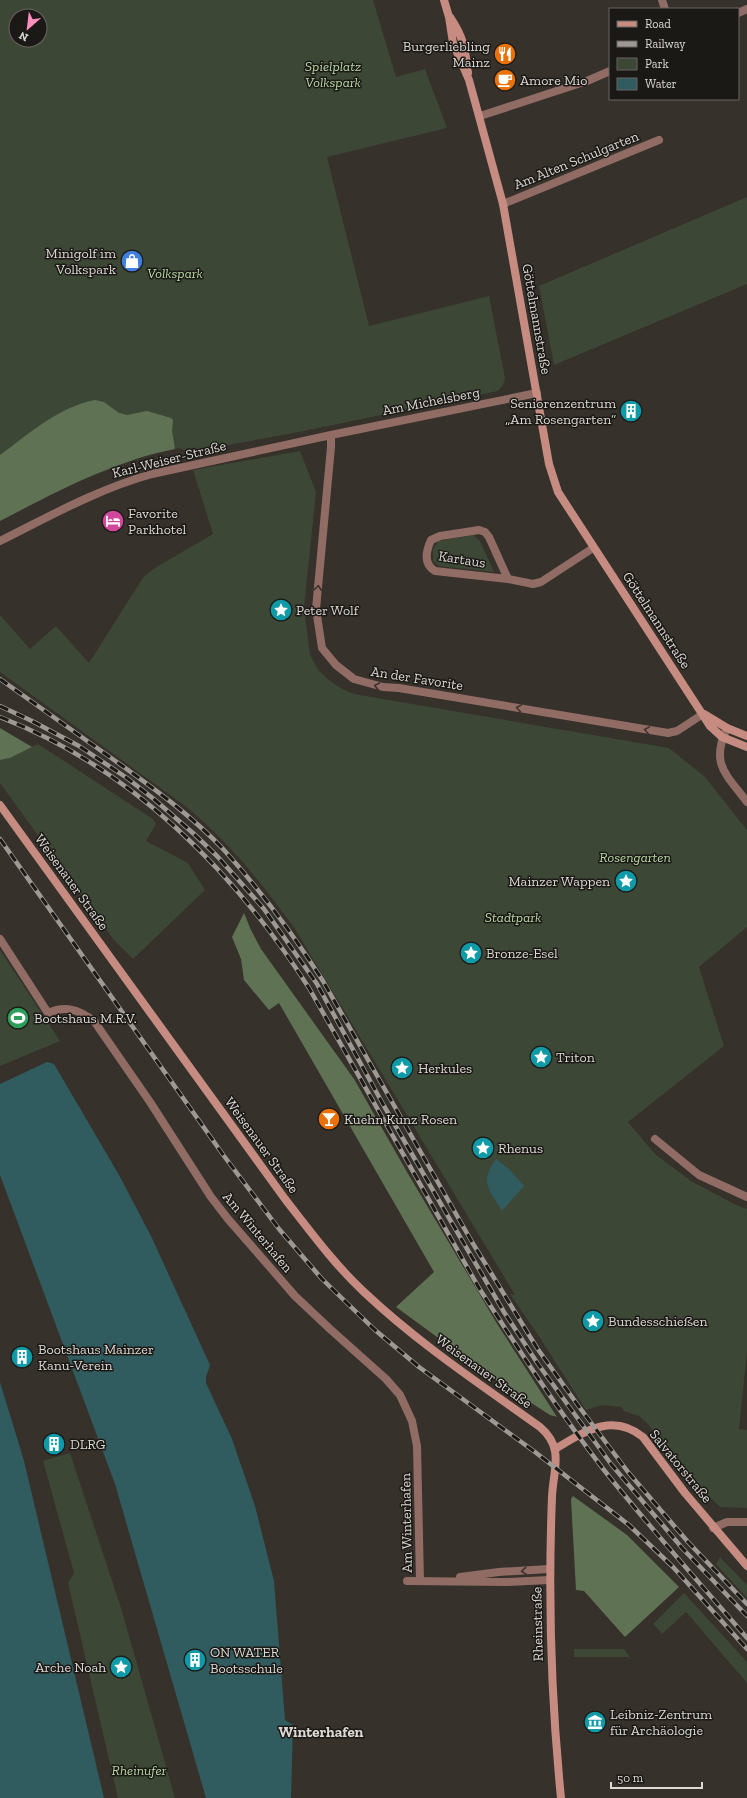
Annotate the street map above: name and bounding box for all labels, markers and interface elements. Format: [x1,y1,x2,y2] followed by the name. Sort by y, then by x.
[8,8,48,48] north arrow
[609,8,739,100] legend
[645,17,671,31] text: Road
[16,28,30,44] text: N
[645,37,686,51] text: Railway
[403,38,490,71] place label: Burgerliebling Mainz
[492,41,518,67] restaurant icon: Burgerliebling Mainz
[645,57,670,71] text: Park
[305,58,361,91] park label: Spielplatz Volkspark
[492,67,518,93] cafe icon: Amore Mio
[520,72,587,89] place label: Amore Mio
[645,77,677,91] text: Water
[511,128,641,193] street label: Am Alten Schulgarten
[46,245,117,278] place label: Minigolf im Volkspark
[119,248,145,274] shop icon: Minigolf im Volkspark
[518,262,555,376] street label: Göttelmannstraße
[147,265,203,282] park label: Volkspark
[381,384,482,419] street label: Am Michelsberg
[505,395,616,428] place label: Seniorenzentrum „Am Rosengarten“
[618,398,644,424] building icon: Seniorenzentrum „Am Rosengarten“
[110,437,228,482] street label: Karl-Weiser-Straße
[128,505,187,538] place label: Favorite Parkhotel
[100,508,126,534] hotel icon: Favorite Parkhotel
[437,547,487,572] street label: Kartaus
[619,569,694,672] street label: Göttelmannstraße
[313,584,322,591] one-way arrow
[268,597,294,623] place icon: Peter Wolf
[296,602,360,619] place label: Peter Wolf
[370,663,465,694] street label: An der Favorite
[373,682,380,690] one-way arrow
[516,704,522,713] one-way arrow
[644,726,650,734] one-way arrow
[31,831,112,934] street label: Weisenauer Straße
[599,849,671,866] park label: Rosengarten
[613,868,639,894] place icon: Mainzer Wappen
[508,873,610,890] place label: Mainzer Wappen
[485,909,541,926] park label: Stadtpark
[458,940,484,966] place icon: Bronze-Esel
[486,945,558,962] place label: Bronze-Esel
[5,1005,31,1031] sports icon: Bootshaus M.R.V.
[34,1010,137,1027] place label: Bootshaus M.R.V.
[528,1044,554,1070] place icon: Triton
[556,1049,595,1066] place label: Triton
[389,1055,415,1081] place icon: Herkules
[418,1060,472,1077] place label: Herkules
[221,1094,302,1197] street label: Weisenauer Straße
[316,1106,342,1132] bar icon: Kuehn Kunz Rosen
[344,1111,457,1128] place label: Kuehn Kunz Rosen
[470,1135,496,1161] place icon: Rhenus
[498,1140,543,1157] place label: Rhenus
[219,1189,296,1276] street label: Am Winterhafen
[580,1308,606,1334] place icon: Bundesschießen
[608,1313,707,1330] place label: Bundesschießen
[432,1331,535,1412] street label: Weisenauer Straße
[38,1341,154,1374] place label: Bootshaus Mainzer Kanu-Verein
[9,1344,35,1370] building icon: Bootshaus Mainzer Kanu-Verein
[646,1426,716,1507] street label: Salvatorstraße
[41,1431,67,1457] building icon: DLRG
[70,1436,106,1453] place label: DLRG
[397,1473,416,1573] street label: Am Winterhafen
[521,1566,527,1575] one-way arrow
[528,1586,547,1661] street label: Rheinstraße
[210,1644,283,1677] place label: ON WATER Bootsschule
[182,1647,208,1673] building icon: ON WATER Bootsschule
[108,1654,134,1680] place icon: Arche Noah
[35,1659,106,1676] place label: Arche Noah
[610,1706,712,1739] place label: Leibniz-Zentrum für Archäologie
[582,1709,608,1735] museum icon: Leibniz-Zentrum für Archäologie
[278,1723,364,1741] district label: Winterhafen
[112,1762,167,1779] park label: Rheinufer
[611,1764,702,1790] scale bar
[617,1771,644,1785] text: 50 m

